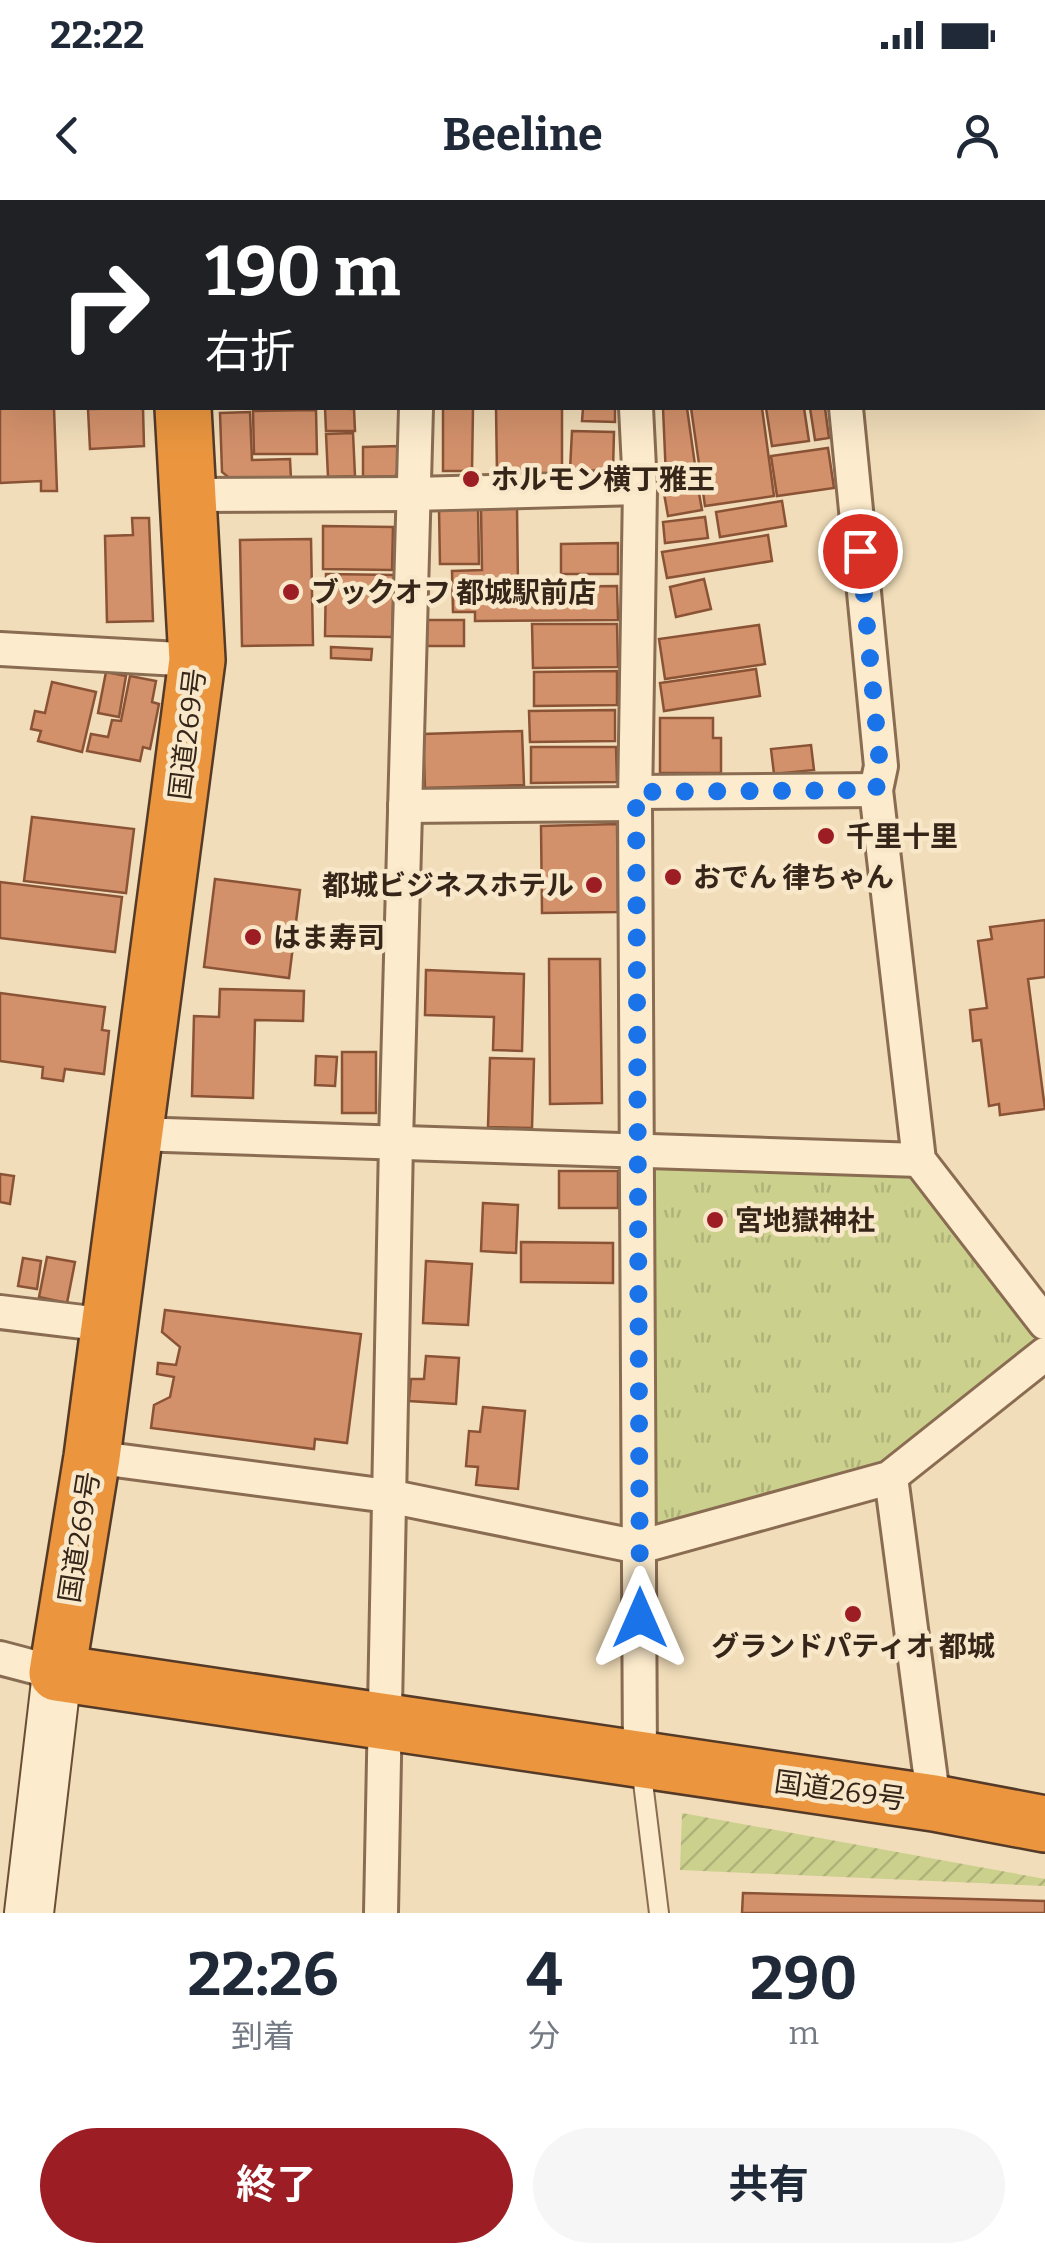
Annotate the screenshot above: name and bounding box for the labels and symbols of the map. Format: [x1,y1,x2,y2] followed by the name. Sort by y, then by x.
[491,463,715,496] place label: ホルモン横丁雅王
[460,468,482,490] marker: ホルモン横丁雅王
[818,509,903,594] pin
[311,576,596,609] place label: ブックオフ 都城駅前店
[280,581,302,603] marker: ブックオフ 都城駅前店
[163,667,212,802] street label: 国道269号
[846,820,958,853] place label: 千里十里
[815,825,837,847] marker: 千里十里
[693,861,894,894] place label: おでん 律ちゃん
[662,866,684,888] marker: おでん 律ちゃん
[322,869,574,902] place label: 都城ビジネスホテル
[583,874,605,896] marker: 都城ビジネスホテル
[273,921,385,954] place label: はま寿司
[242,926,264,948] marker: はま寿司
[735,1204,875,1237] place label: 宮地嶽神社
[704,1209,726,1231] marker: 宮地嶽神社
[53,1469,106,1605] street label: 国道269号
[588,1566,692,1670] position arrow
[842,1603,864,1625] marker: グランドパティオ 都城
[711,1630,995,1663] place label: グランドパティオ 都城
[772,1765,908,1816] street label: 国道269号

